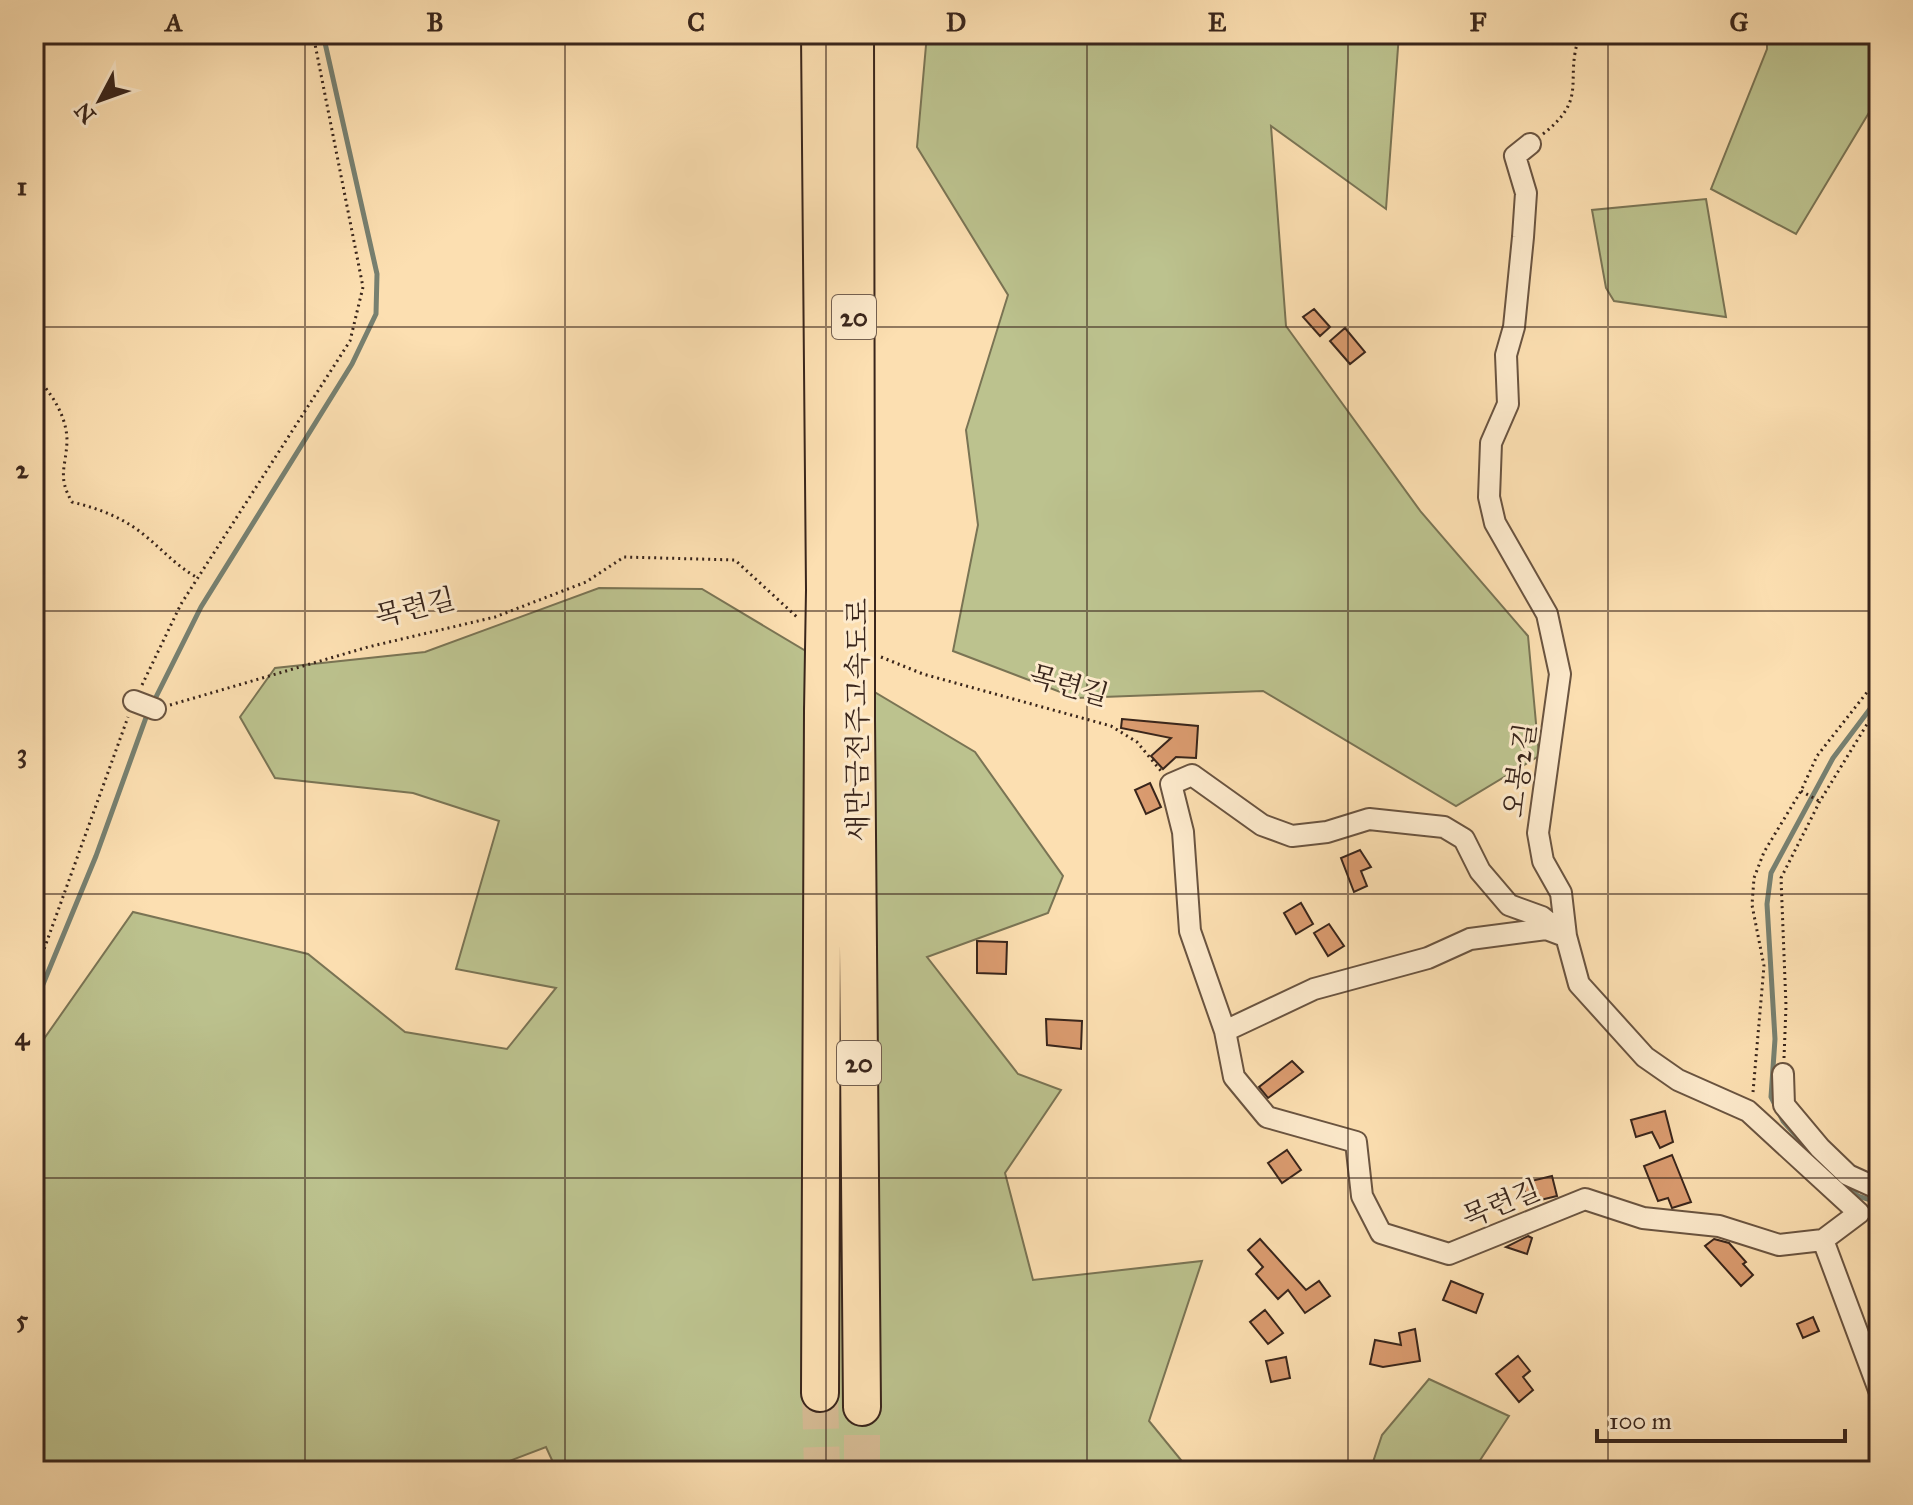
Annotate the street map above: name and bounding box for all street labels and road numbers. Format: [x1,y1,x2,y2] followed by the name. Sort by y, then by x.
[832,295,876,339] road number: 20
[372,581,459,634] street label: 목련길
[840,598,875,842] street label: 새만금전주고속도로
[1025,657,1113,713] street label: 목련길
[1496,721,1543,820] street label: 오봉2길
[837,1041,881,1085] road number: 20
[1457,1172,1545,1235] street label: 목련길

